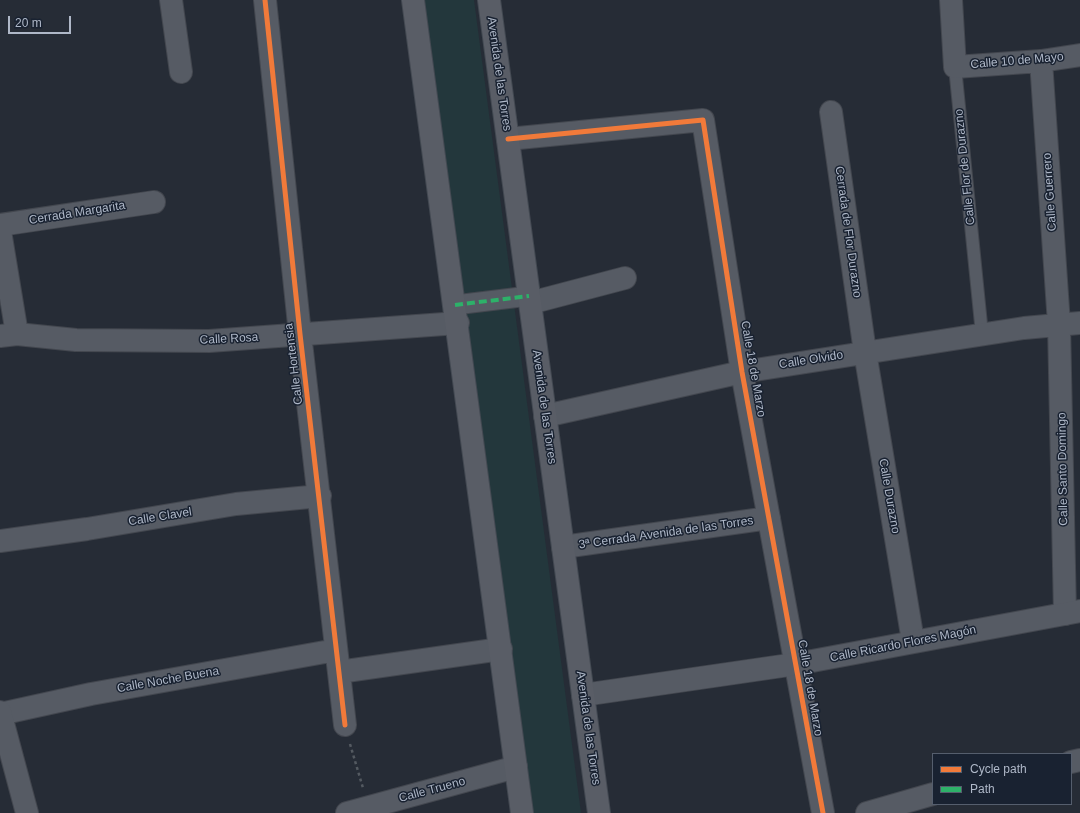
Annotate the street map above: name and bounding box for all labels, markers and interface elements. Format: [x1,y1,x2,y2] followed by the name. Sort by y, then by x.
[10,8,73,34] scale bar
[15,16,42,30] text: 20 m
[484,16,514,132] street label: Avenida de las Torres
[970,50,1064,72] street label: Calle 10 de Mayo
[952,108,978,226] street label: Calle Flor de Durazno
[1040,152,1060,232] street label: Calle Guerrero
[832,165,864,299] street label: Cerrada de Flor Durazno
[28,198,126,228] street label: Cerrada Margarita
[737,320,769,418] street label: Calle 18 de Marzo
[282,322,306,406] street label: Calle Hortensia
[199,330,259,348] street label: Calle Rosa
[778,348,844,372] street label: Calle Olvido
[529,349,559,465] street label: Avenida de las Torres
[1055,412,1071,526] street label: Calle Santo Domingo
[875,457,903,535] street label: Calle Durazno
[127,505,193,529] street label: Calle Clavel
[578,514,754,552] street label: 3ª Cerrada Avenida de las Torres
[829,623,977,665] street label: Calle Ricardo Flores Magón
[794,639,826,737] street label: Calle 18 de Marzo
[116,664,220,696] street label: Calle Noche Buena
[573,670,603,786] street label: Avenida de las Torres
[932,753,1072,805] legend
[970,762,1027,776] text: Cycle path
[397,774,467,806] street label: Calle Trueno
[970,782,995,796] text: Path

